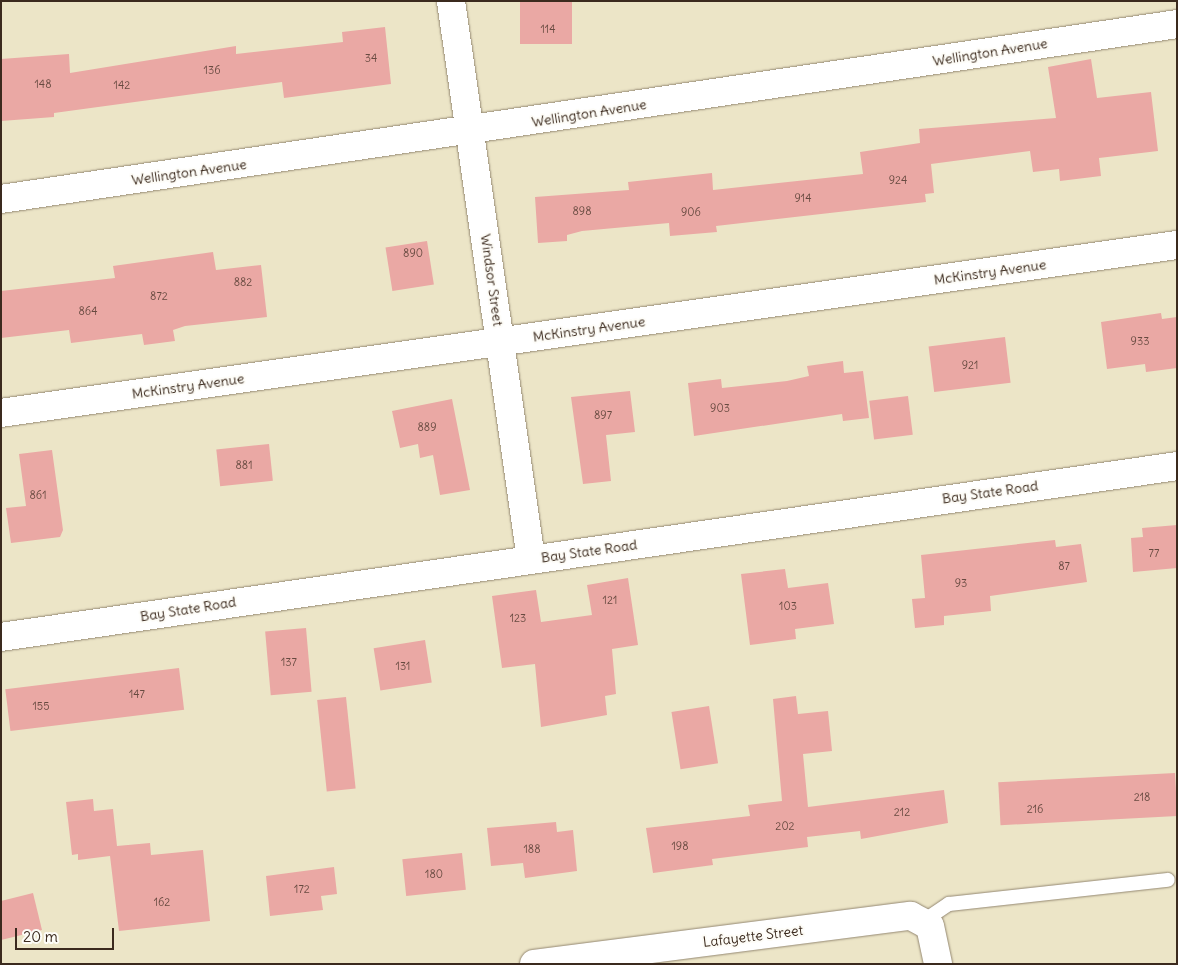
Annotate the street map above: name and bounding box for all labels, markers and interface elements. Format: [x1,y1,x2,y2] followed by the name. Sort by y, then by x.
[540,22,556,36] house number: 114
[931,35,1049,69] street label: Wellington Avenue
[365,51,377,65] house number: 34
[204,63,220,77] house number: 136
[34,77,52,91] house number: 148
[114,78,130,92] house number: 142
[530,96,648,130] street label: Wellington Avenue
[130,156,248,188] street label: Wellington Avenue
[889,173,907,187] house number: 924
[794,191,812,205] house number: 914
[573,204,591,218] house number: 898
[681,205,701,219] house number: 906
[477,233,507,327] street label: Windsor Street
[403,246,423,260] house number: 890
[933,256,1047,288] street label: McKinstry Avenue
[234,275,252,289] house number: 882
[150,289,168,303] house number: 872
[78,304,98,318] house number: 864
[532,313,646,345] street label: McKinstry Avenue
[1131,334,1149,348] house number: 933
[962,358,978,372] house number: 921
[131,370,245,402] street label: McKinstry Avenue
[710,401,730,415] house number: 903
[594,408,612,422] house number: 897
[418,420,436,434] house number: 889
[235,458,253,472] house number: 881
[941,477,1039,507] street label: Bay State Road
[29,488,47,502] house number: 861
[540,536,638,566] street label: Bay State Road
[1149,546,1159,560] house number: 77
[1058,559,1070,573] house number: 87
[955,576,967,590] house number: 93
[139,593,237,625] street label: Bay State Road
[603,593,617,607] house number: 121
[779,599,797,613] house number: 103
[510,611,526,625] house number: 123
[281,655,297,669] house number: 137
[396,659,410,673] house number: 131
[129,687,145,701] house number: 147
[32,699,50,713] house number: 155
[1134,790,1150,804] house number: 218
[1027,802,1043,816] house number: 216
[894,805,910,819] house number: 212
[775,819,795,833] house number: 202
[671,839,689,853] house number: 198
[523,842,541,856] house number: 188
[425,867,443,881] house number: 180
[294,882,310,896] house number: 172
[154,895,170,909] house number: 162
[18,918,116,950] scale bar
[702,922,804,950] street label: Lafayette Street
[23,927,58,946] text: 20 m

